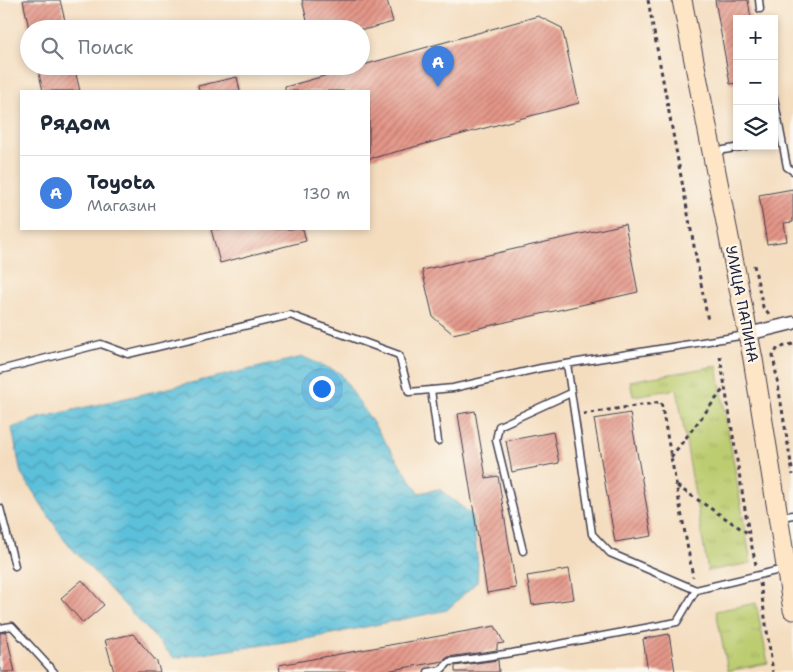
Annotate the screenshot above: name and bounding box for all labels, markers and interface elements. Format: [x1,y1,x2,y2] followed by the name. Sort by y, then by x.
[733,15,778,150] map controls
[733,15,778,60] button: +
[20,20,370,75] search box
[38,34,66,62] icon: search
[78,35,133,60] text: Поиск
[422,46,454,87] pin: A
[733,60,778,105] button: −
[733,105,778,150] button: layers
[40,109,110,137] text: Рядом
[87,170,155,195] text: Toyota
[50,183,62,204] text: A
[303,183,350,204] text: 130 m
[87,195,156,216] text: Магазин
[721,244,763,364] street label: УЛИЦА ПАПИНА
[309,376,335,402] your location

